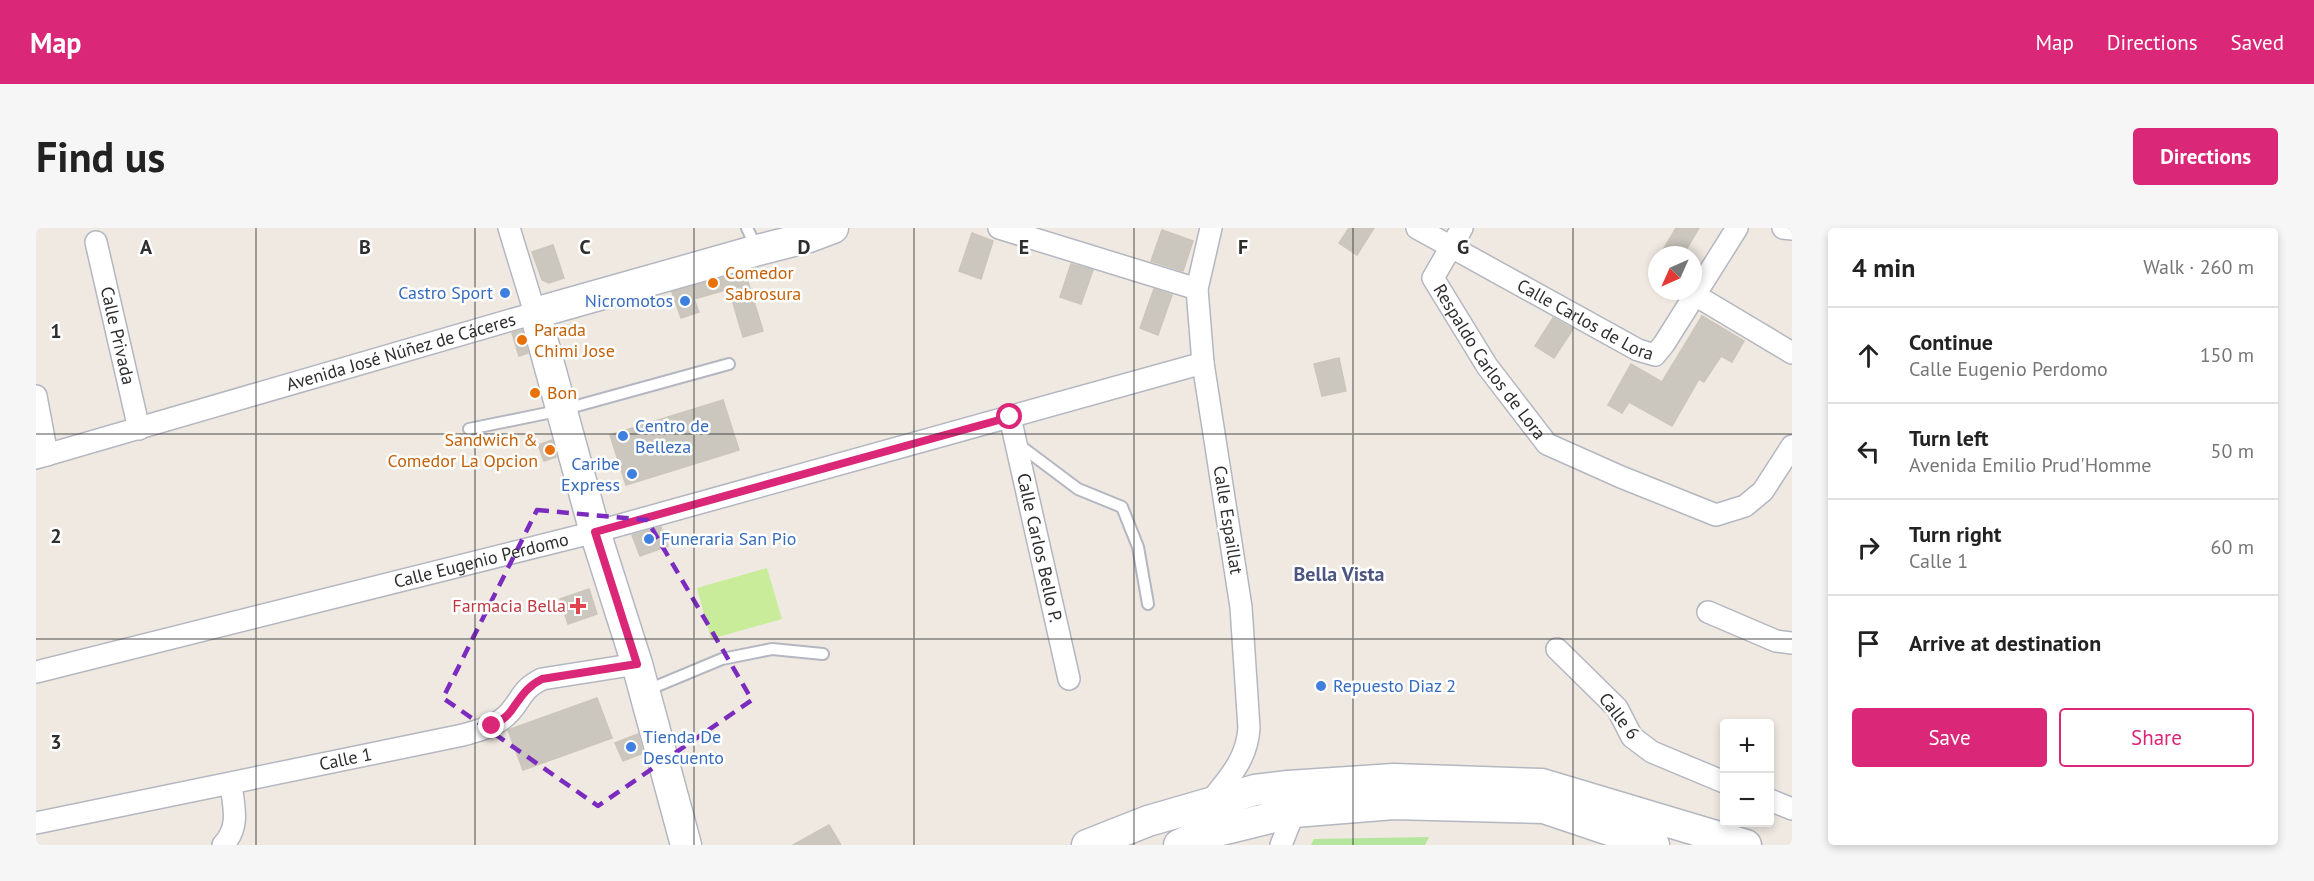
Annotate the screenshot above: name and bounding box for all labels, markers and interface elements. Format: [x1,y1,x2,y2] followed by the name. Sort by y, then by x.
[30,24,81,61] text: Map
[2035,29,2074,56] text: Map
[2107,29,2198,56] text: Directions
[2231,29,2284,56] text: Saved
[2133,128,2278,185] button: Directions
[36,129,165,184] text: Find us
[140,234,153,260] text: A
[359,234,371,260] text: B
[579,234,591,260] text: C
[798,234,811,260] text: D
[1019,234,1029,260] text: E
[1238,234,1248,260] text: F
[1457,234,1469,260] text: G
[1648,246,1702,300] north arrow
[1852,251,1915,284] text: 4 min
[2143,254,2254,280] text: Walk · 260 m
[725,261,801,305] place label: Comedor Sabrosura
[1513,273,1657,365] street label: Calle Carlos de Lora
[706,276,720,290] marker: Comedor Sabrosura
[1429,280,1551,444] street label: Respaldo Carlos de Lora
[398,281,493,304] place label: Castro Sport
[96,284,140,387] street label: Calle Privada
[498,286,512,300] marker: Castro Sport
[585,289,673,312] place label: Nicromotos
[678,294,692,308] marker: Nicromotos
[283,307,518,396] street label: Avenida José Núñez de Cáceres
[50,318,62,344] text: 1
[534,318,615,362] place label: Parada Chimi Jose
[1909,328,1993,356] text: Continue
[515,333,529,347] marker: Parada Chimi Jose
[1852,339,1885,372] icon: ahead
[2200,342,2254,368] text: 150 m
[1909,356,2108,382] text: Calle Eugenio Perdomo
[547,381,577,404] place label: Bon
[528,386,542,400] marker: Bon
[996,403,1022,429] route start
[635,414,709,458] place label: Centro de Belleza
[1909,424,1989,452] text: Turn left
[388,428,538,472] place label: Sandwich & Comedor La Opcion
[616,429,630,443] marker: Centro de Belleza
[1852,435,1885,468] icon: left
[2211,438,2254,464] text: 50 m
[543,443,557,457] marker: Sandwich & Comedor La Opcion
[561,452,620,496] place label: Caribe Express
[1909,452,2151,478] text: Avenida Emilio Prud'Homme
[1209,464,1248,576] street label: Calle Espaillat
[625,467,639,481] marker: Caribe Express
[1012,471,1068,624] street label: Calle Carlos Bello P.
[1909,520,2001,548] text: Turn right
[50,523,62,549] text: 2
[391,527,571,593] street label: Calle Eugenio Perdomo
[661,527,796,550] place label: Funeraria San Pio
[1852,531,1885,564] icon: right
[642,532,656,546] marker: Funeraria San Pio
[2211,534,2254,560] text: 60 m
[1909,548,1968,574] text: Calle 1
[1294,561,1385,587] district label: Bella Vista
[452,594,566,617] place label: Farmacia Bella
[571,599,585,613] marker: Farmacia Bella
[1852,627,1885,660] icon: arrive
[1909,629,2101,657] text: Arrive at destination
[1333,674,1456,697] place label: Repuesto Diaz 2
[1314,679,1328,693] marker: Repuesto Diaz 2
[1594,688,1645,744] street label: Calle 6
[1852,708,2047,767] button: Save
[2059,708,2254,767] button: Share
[478,712,504,738] route end
[1720,719,1774,827] map controls
[1720,719,1774,773] button: +
[643,725,724,769] place label: Tienda De Descuento
[50,729,62,755] text: 3
[624,740,638,754] marker: Tienda De Descuento
[317,742,374,775] street label: Calle 1
[1720,773,1774,827] button: −

